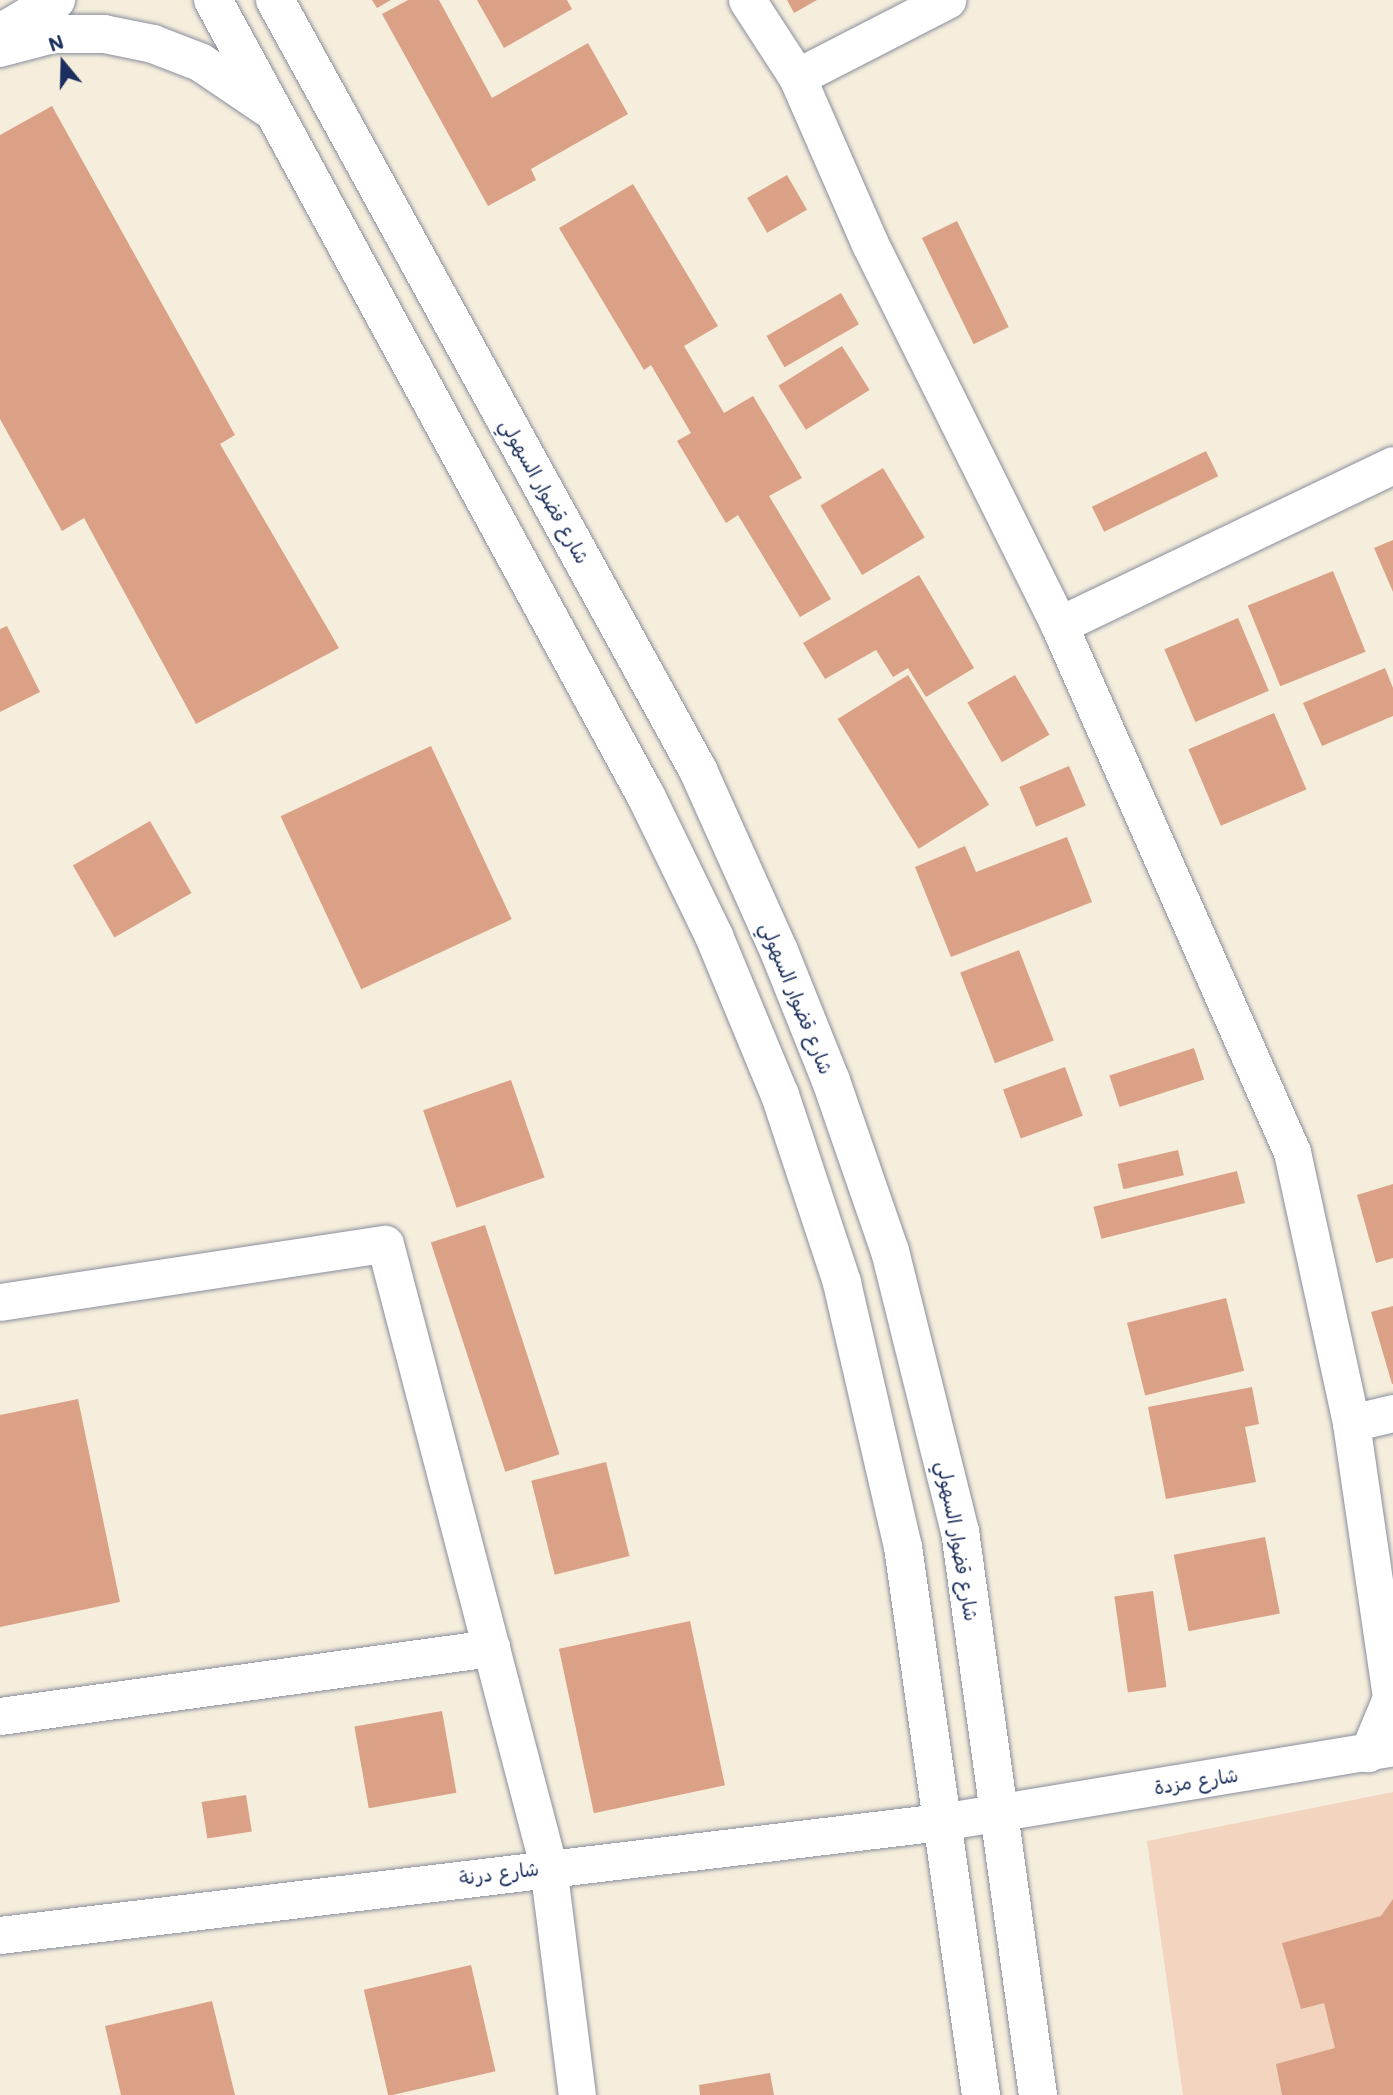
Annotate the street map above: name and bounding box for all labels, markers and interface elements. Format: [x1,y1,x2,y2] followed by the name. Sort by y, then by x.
[28,28,98,98] north arrow
[45,29,67,57] text: N
[496,415,594,567] street label: شارع قضوار السهولي
[756,919,838,1077] street label: شارع قضوار السهولي
[933,1459,983,1623] street label: شارع قضوار السهولي
[1152,1763,1240,1799] street label: شارع مزدة
[458,1857,540,1889] street label: شارع درنة

